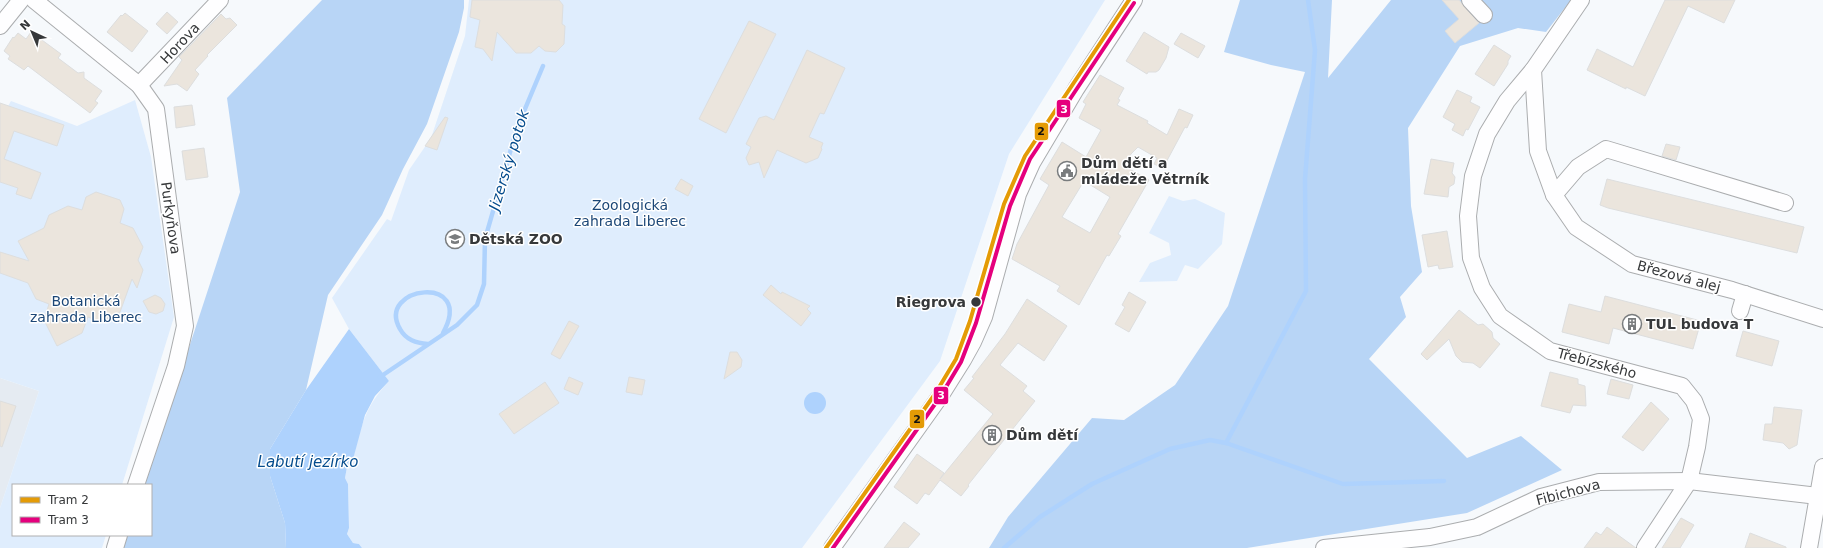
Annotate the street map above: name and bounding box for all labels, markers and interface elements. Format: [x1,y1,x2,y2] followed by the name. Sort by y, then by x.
[12,12,52,52] north arrow
[18,17,33,33] text: N
[157,19,203,67] street label: Horova
[1056,99,1071,118] line badge: 3
[1060,103,1068,116] text: 3
[484,106,533,215] water label: Jizerský potok
[1034,122,1049,141] line badge: 2
[1037,125,1045,138] text: 2
[1081,155,1210,187] place label: Dům dětí a mládeže Větrník
[1056,160,1078,182] public building icon: Dům dětí a mládeže Větrník
[158,181,184,255] street label: Purkyňova
[574,197,686,229] park label: Zoologická zahrada Liberec
[444,228,466,250] school or university icon: Dětská ZOO
[469,231,563,247] place label: Dětská ZOO
[1635,257,1723,295] street label: Březová alej
[30,293,142,325] park label: Botanická zahrada Liberec
[896,294,966,310] place label: Riegrova
[969,295,983,309] marker: Riegrova
[1621,313,1643,335] building icon: TUL budova T
[1646,316,1754,332] place label: TUL budova T
[1555,344,1638,381] street label: Třebízského
[933,386,949,405] line badge: 3
[937,389,945,402] text: 3
[909,409,925,429] line badge: 2
[913,413,921,426] text: 2
[981,424,1003,446] building icon: Dům dětí
[1006,427,1079,443] place label: Dům dětí
[258,453,358,471] water label: Labutí jezírko
[1534,476,1602,508] street label: Fibichova
[12,484,152,536] legend
[47,493,89,507] text: Tram 2
[47,513,89,527] text: Tram 3

